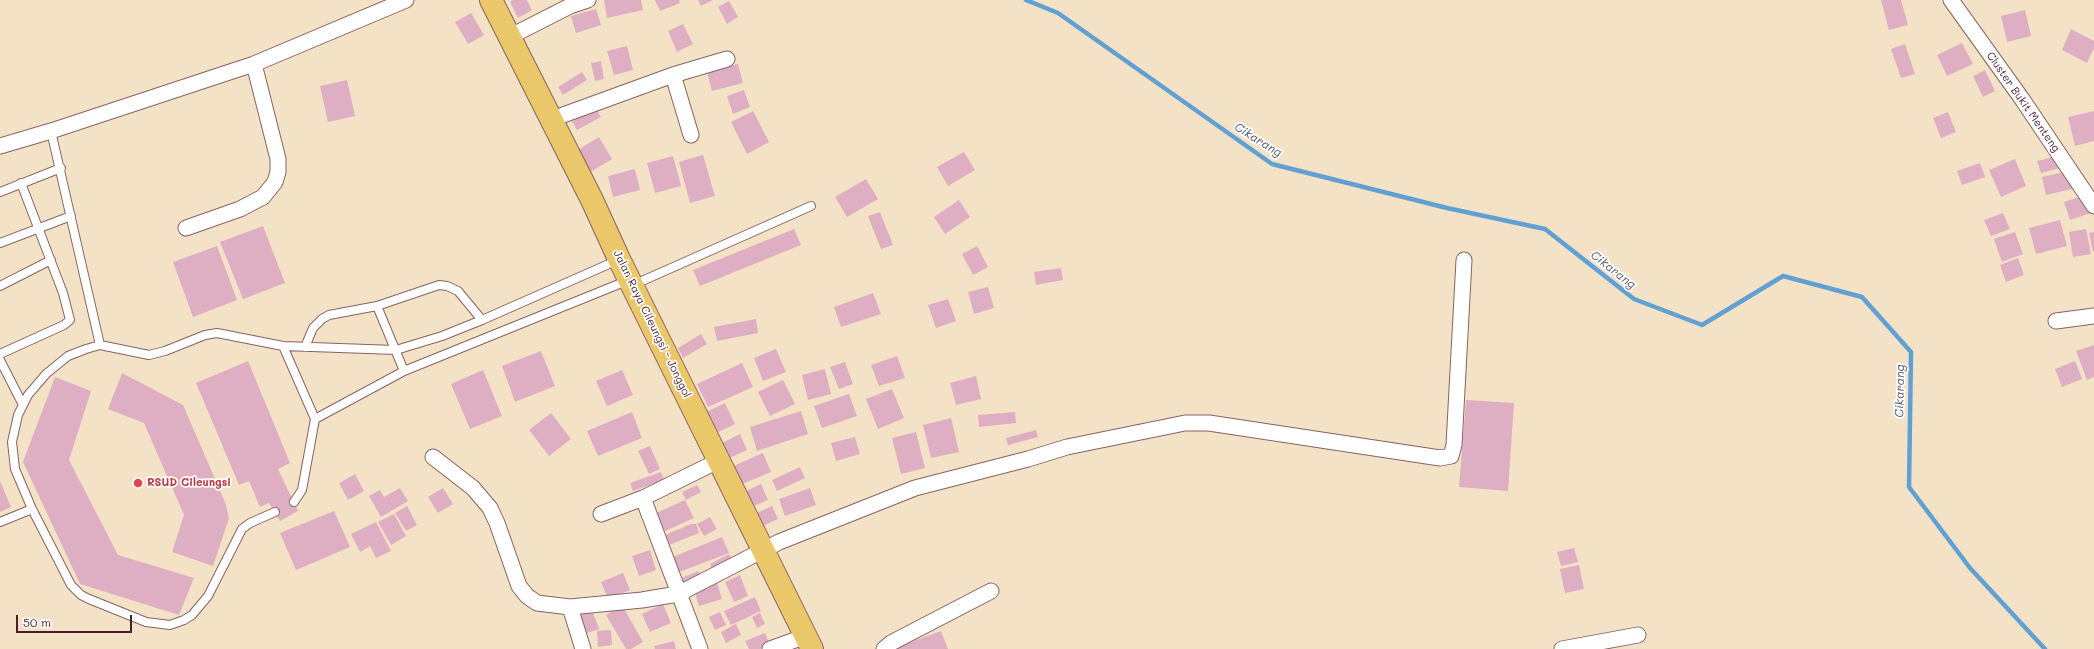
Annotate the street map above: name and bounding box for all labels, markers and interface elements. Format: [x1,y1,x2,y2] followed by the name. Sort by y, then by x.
[1984,50,2062,154] street label: Cluster Bukit Menteng
[1232,120,1284,160] water label: Cikarang
[610,248,694,400] street label: Jalan Raya Cileungsi - Jonggol
[1588,248,1638,292] water label: Cikarang
[1892,364,1908,418] water label: Cikarang
[147,476,231,490] place label: RSUD Cileungsi
[132,477,144,489] marker: RSUD Cileungsi
[18,607,134,633] scale bar
[23,614,51,630] text: 50 m

